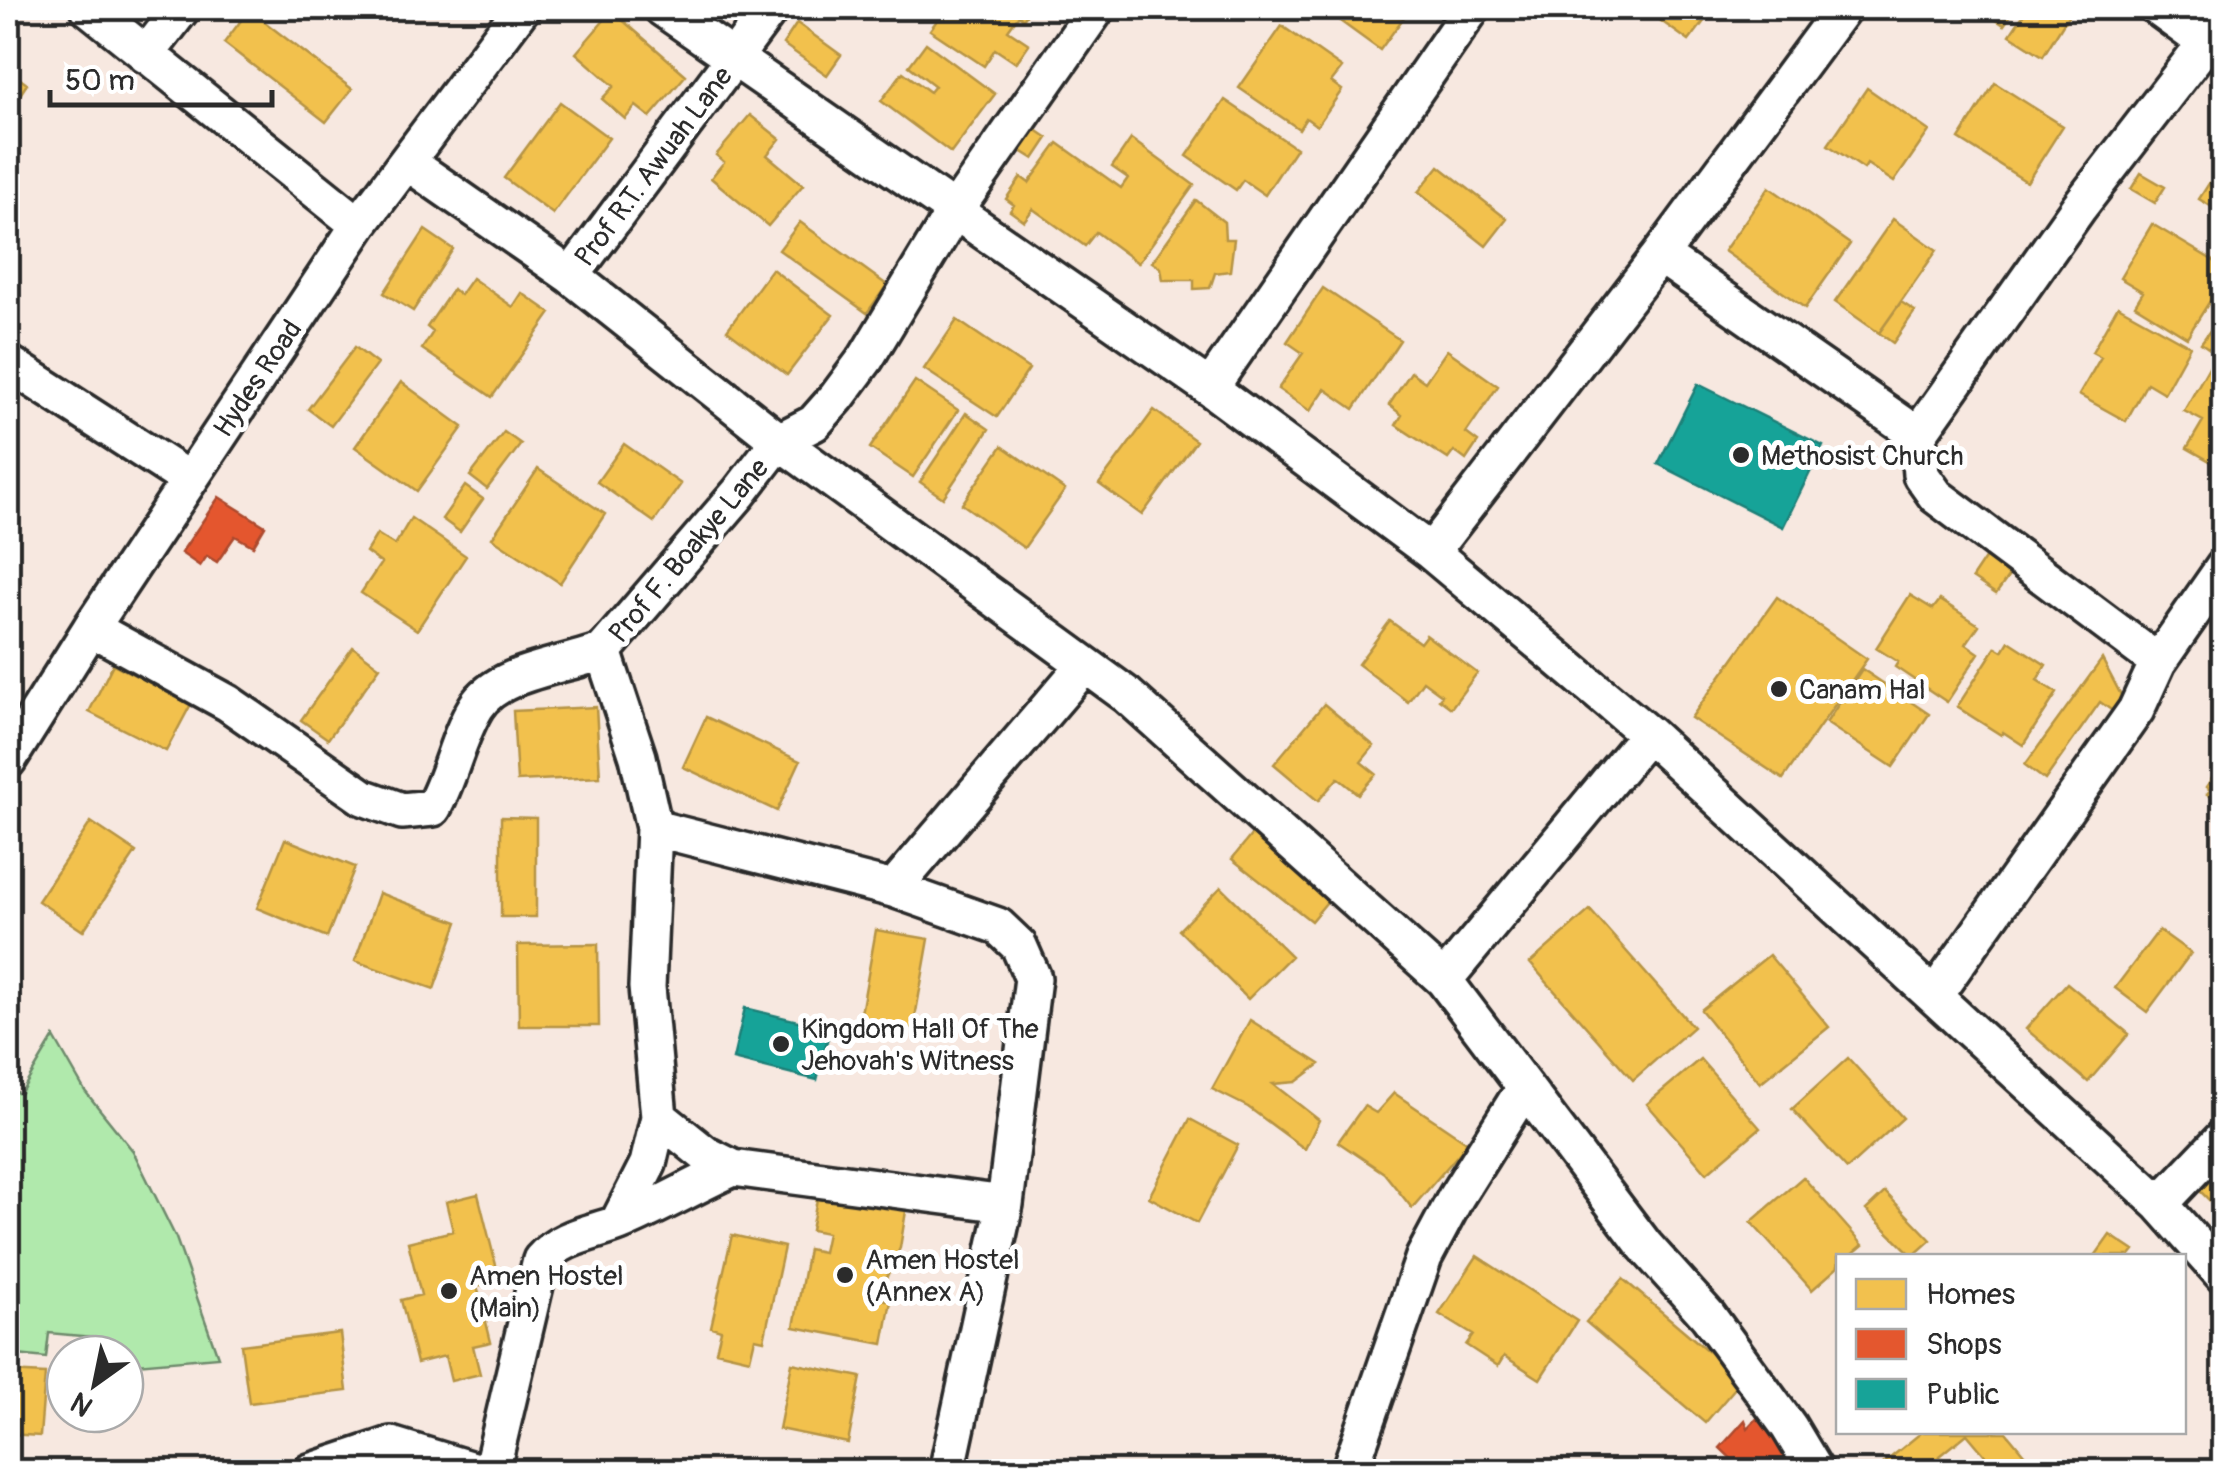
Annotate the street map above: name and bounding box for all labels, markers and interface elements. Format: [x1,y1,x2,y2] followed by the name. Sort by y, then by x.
[50,45,272,107] scale bar
[568,60,741,274] street label: Prof R.T. Awuah Lane
[65,62,135,99] text: 50 m
[206,313,310,444] street label: Hydes Road
[1761,439,1964,474] place label: Methosist Church
[1730,444,1752,466] marker: Methosist Church
[602,451,777,651] street label: Prof F. Boakye Lane
[1799,673,1926,708] place label: Canam Hal
[1768,678,1790,700] marker: Canam Hal
[801,1012,1039,1079] place label: Kingdom Hall Of The Jehovah's Witness
[770,1033,792,1055] marker: Kingdom Hall Of The Jehovah's Witness
[865,1243,1020,1310] place label: Amen Hostel (Annex A)
[1836,1254,2186,1434] legend
[469,1259,624,1326] place label: Amen Hostel (Main)
[834,1264,856,1286] marker: Amen Hostel (Annex A)
[1926,1276,2015,1313] text: Homes
[438,1280,460,1302] marker: Amen Hostel (Main)
[1926,1326,2002,1363] text: Shops
[45,1334,145,1434] north arrow
[1926,1376,2000,1413] text: Public
[65,1384,100,1424] text: N

